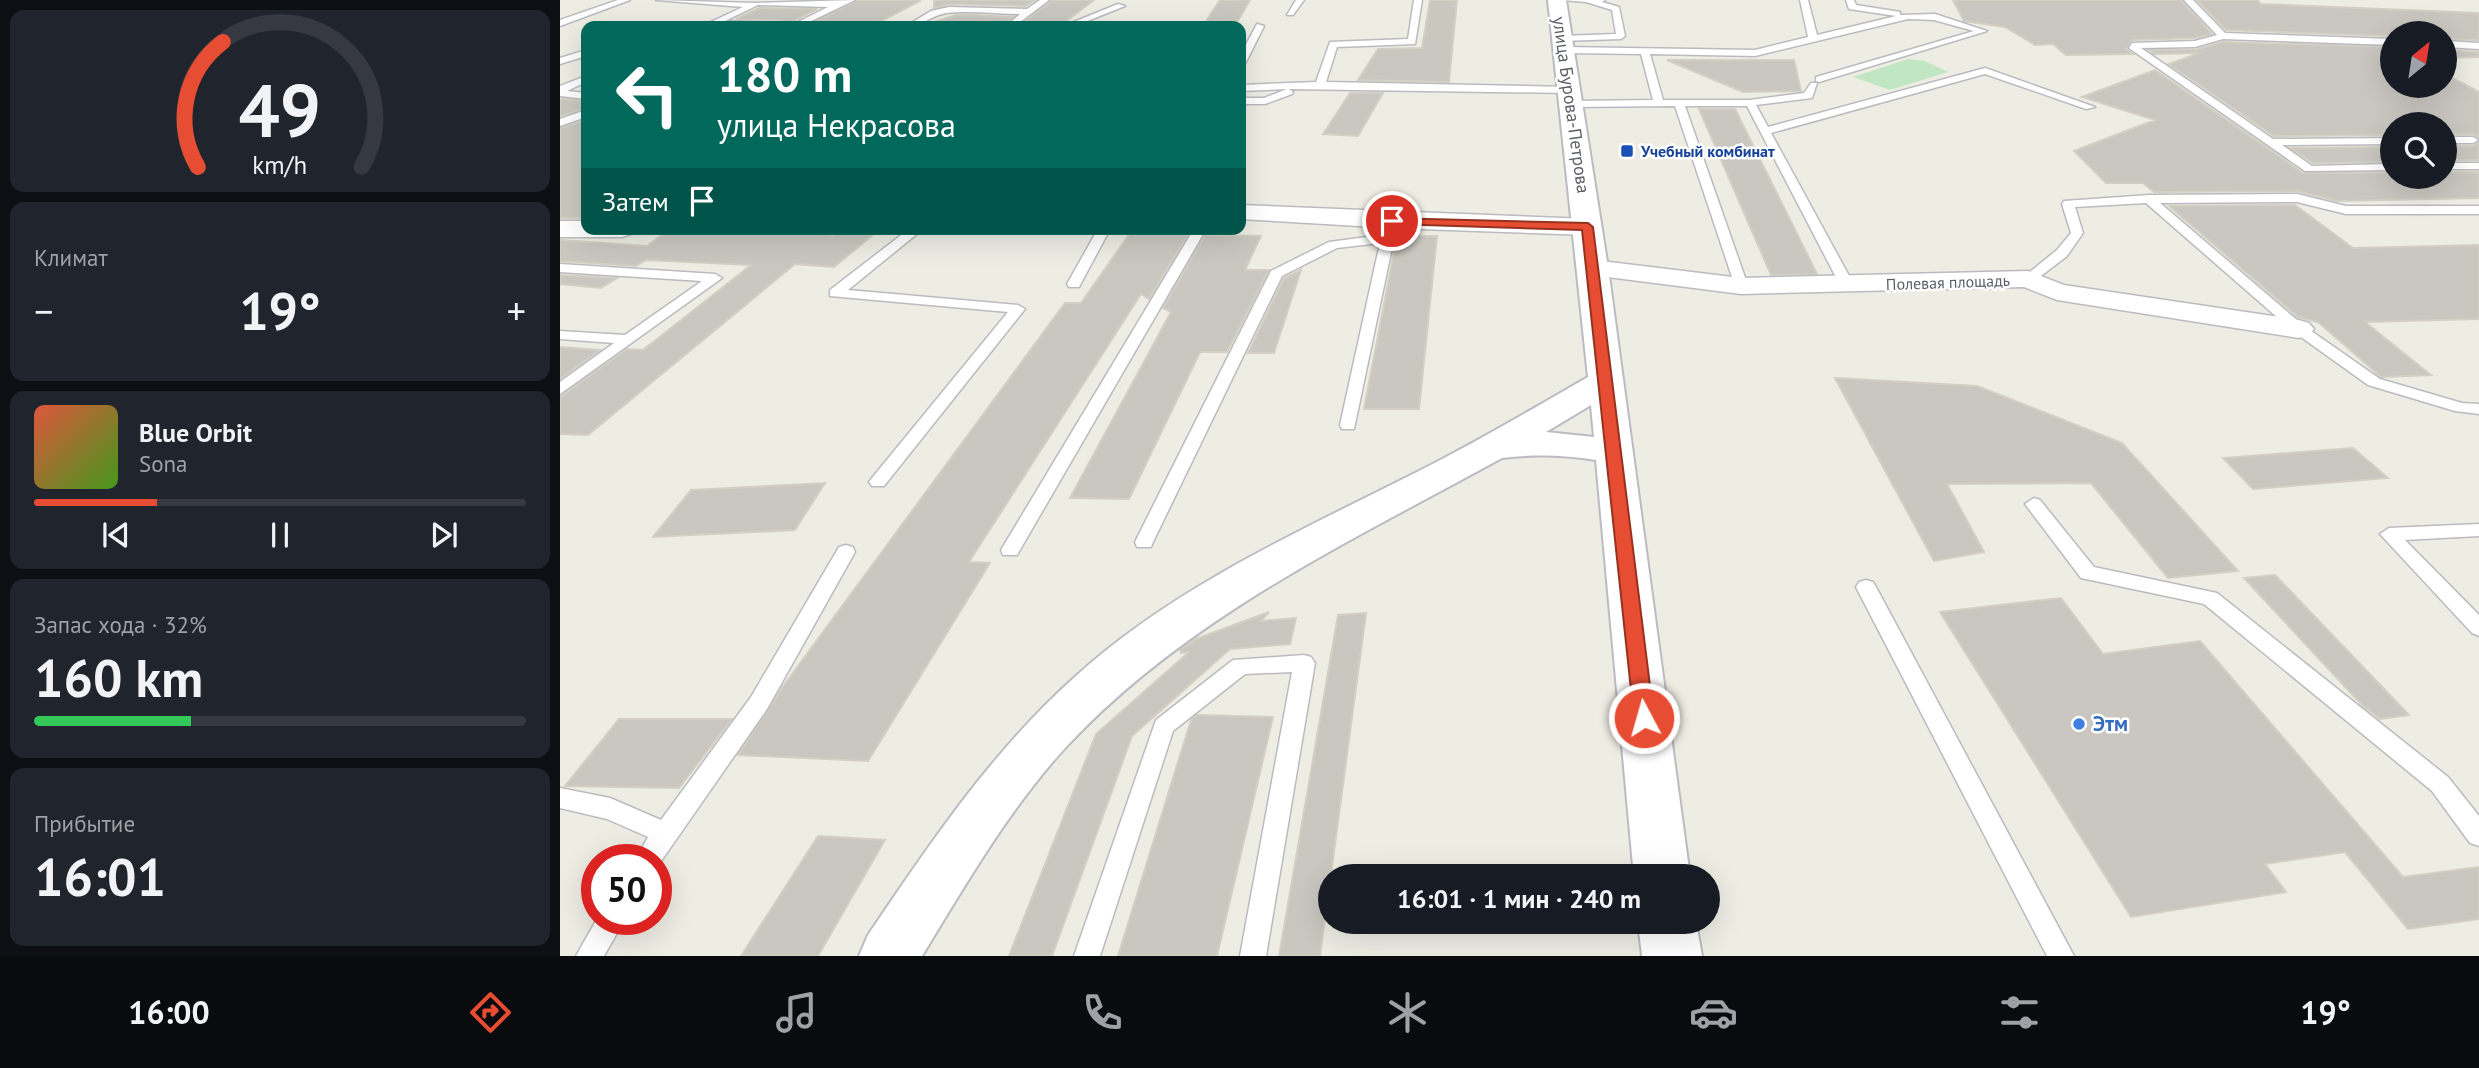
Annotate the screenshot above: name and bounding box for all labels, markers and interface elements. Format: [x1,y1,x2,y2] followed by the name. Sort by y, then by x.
[1548,15,1595,195] street label: улица Бурова-Петрова
[2380,21,2457,98] north arrow
[2380,21,2457,189] map controls
[717,42,852,106] text: 180 m
[602,49,693,140] icon: left
[239,63,321,157] text: 49
[717,104,956,146] text: улица Некрасова
[2380,112,2457,189] button: search
[1640,141,1775,161] place label: Учебный комбинат
[1619,143,1635,159] marker: Учебный комбинат
[253,149,307,181] text: km/h
[683,182,721,220] icon: arrive
[602,185,669,218] text: Затем
[1362,191,1422,251] pin
[1373,202,1411,240] icon: arrive
[34,243,108,272] text: Климат
[1886,270,2010,294] street label: Полевая площадь
[239,277,321,344] text: 19°
[34,286,53,335] text: −
[507,286,526,335] text: +
[139,416,252,449] text: Blue Orbit
[139,449,188,478] text: Sona
[97,516,135,554] icon: previous
[261,516,299,554] icon: pause
[425,516,463,554] icon: next
[34,610,207,639] text: Запас хода · 32%
[34,644,203,711] text: 160 km
[1607,681,1681,755] position arrow
[2093,710,2128,737] place label: Этм
[2071,716,2087,732] marker: Этм
[34,809,135,838] text: Прибытие
[34,843,166,910] text: 16:01
[581,844,672,935] speed limit sign: 50
[1397,882,1641,915] text: 16:01 · 1 мин · 240 m
[466,988,515,1037] icon: directions
[772,988,821,1037] icon: music
[1078,988,1127,1037] icon: phone
[1383,988,1432,1037] icon: climate
[1689,988,1738,1037] icon: car
[1995,988,2044,1037] icon: filters
[128,991,210,1033] text: 16:00
[2300,991,2351,1033] text: 19°

